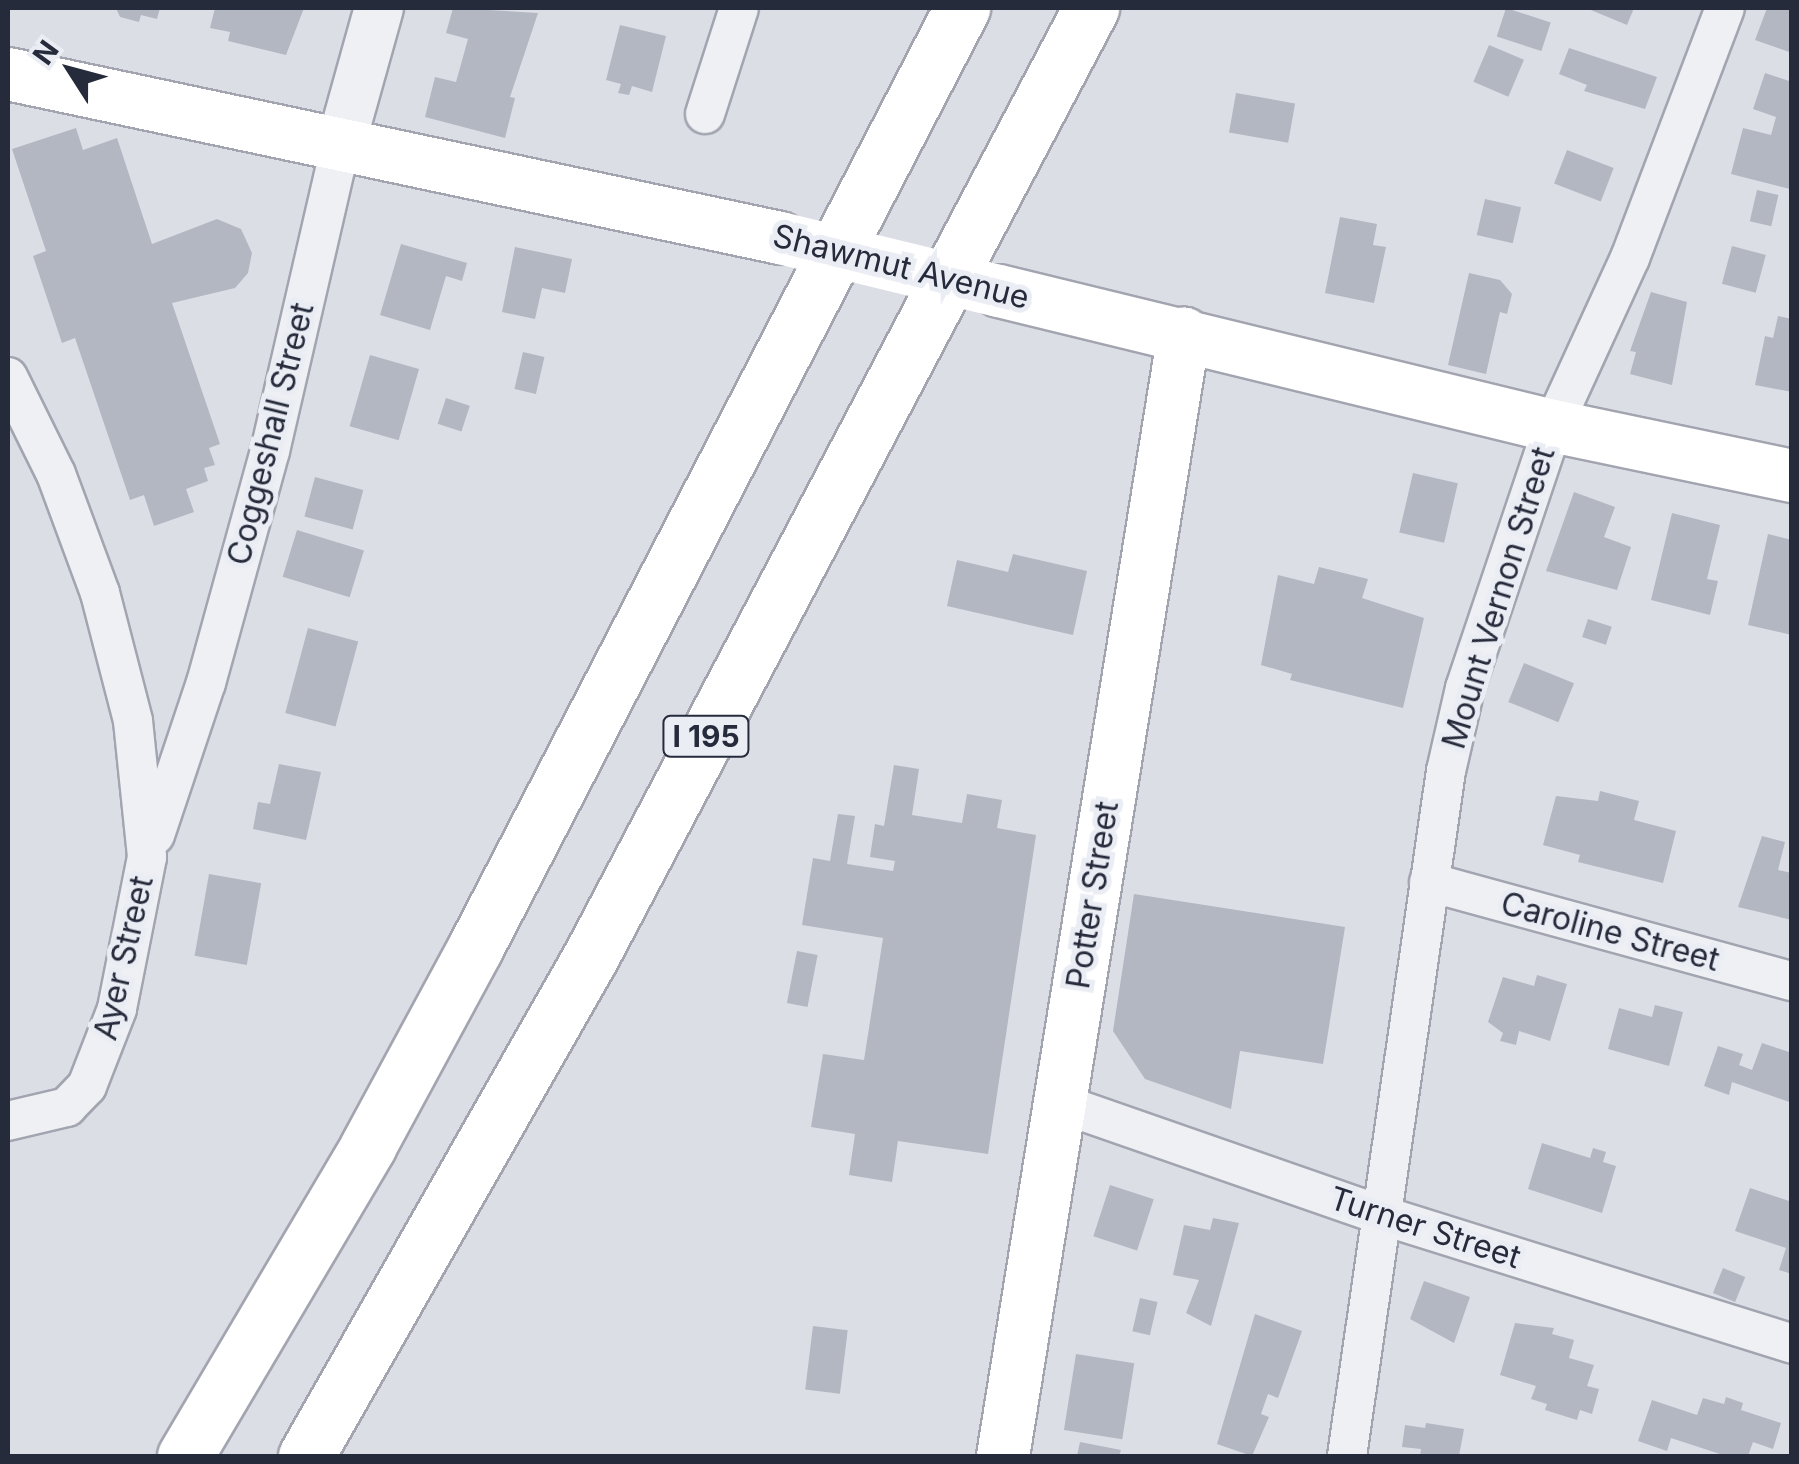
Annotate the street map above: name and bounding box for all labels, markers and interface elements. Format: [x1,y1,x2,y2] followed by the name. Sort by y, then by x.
[20,20,120,120] north arrow
[26,34,66,71] text: N
[769,217,1033,317] street label: Shawmut Avenue
[220,299,322,569] street label: Coggeshall Street
[1435,443,1563,753] street label: Mount Vernon Street
[661,711,751,761] road number: I 195
[1059,799,1127,991] street label: Potter Street
[86,872,162,1044] street label: Ayer Street
[1497,884,1723,980] street label: Caroline Street
[1325,1179,1525,1277] street label: Turner Street

